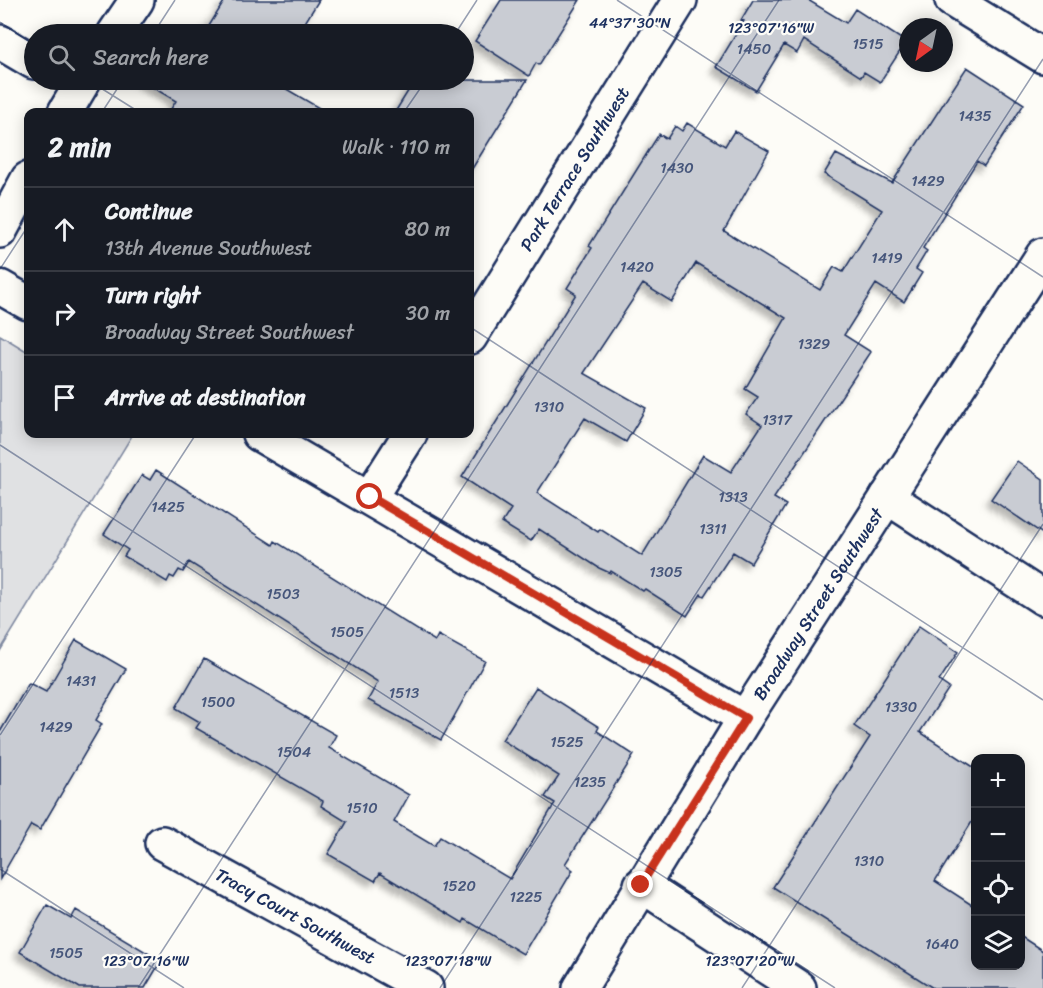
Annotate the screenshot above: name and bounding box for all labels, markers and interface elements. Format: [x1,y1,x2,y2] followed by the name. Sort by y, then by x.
[589,10,672,36] text: 44°37'30"N
[728,15,814,41] text: 123°07'16"W
[899,18,953,72] north arrow
[24,24,474,90] search box
[852,31,884,57] house number: 1515
[737,36,771,62] house number: 1450
[93,38,209,77] text: Search here
[45,41,78,74] icon: search
[511,80,638,258] street label: Park Terrace Southwest
[958,103,992,129] house number: 1435
[48,124,111,170] text: 2 min
[342,130,450,165] text: Walk · 110 m
[660,155,694,181] house number: 1430
[911,168,945,194] house number: 1429
[105,192,193,231] text: Continue
[405,212,450,247] text: 80 m
[48,213,81,246] icon: ahead
[105,231,312,266] text: 13th Avenue Southwest
[871,245,903,271] house number: 1419
[620,254,654,280] house number: 1420
[105,276,200,315] text: Turn right
[406,296,450,331] text: 30 m
[48,297,81,330] icon: right
[105,315,354,350] text: Broadway Street Southwest
[798,331,830,357] house number: 1329
[105,378,306,417] text: Arrive at destination
[48,381,81,414] icon: arrive
[534,394,564,420] house number: 1310
[762,407,793,433] house number: 1317
[356,483,382,509] route start
[718,484,748,510] house number: 1313
[151,494,185,520] house number: 1425
[744,500,893,707] street label: Broadway Street Southwest
[699,516,727,542] house number: 1311
[649,559,683,585] house number: 1305
[266,581,300,607] house number: 1503
[330,619,364,645] house number: 1505
[66,668,96,694] house number: 1431
[389,680,419,706] house number: 1513
[201,689,235,715] house number: 1500
[885,694,917,720] house number: 1330
[39,714,73,740] house number: 1429
[550,729,584,755] house number: 1525
[277,739,311,765] house number: 1504
[971,754,1025,970] map controls
[971,754,1025,808] button: +
[574,769,606,795] house number: 1235
[346,795,378,821] house number: 1510
[971,808,1025,862] button: −
[854,848,884,874] house number: 1310
[209,859,382,973] street label: Tracy Court Southwest
[971,862,1025,916] button: locate
[627,871,653,897] route end
[442,873,476,899] house number: 1520
[510,884,542,910] house number: 1225
[971,916,1025,970] button: layers
[925,931,959,957] house number: 1640
[49,940,83,966] house number: 1505
[103,948,189,974] text: 123°07'16"W
[405,948,492,974] text: 123°07'18"W
[705,948,795,974] text: 123°07'20"W

